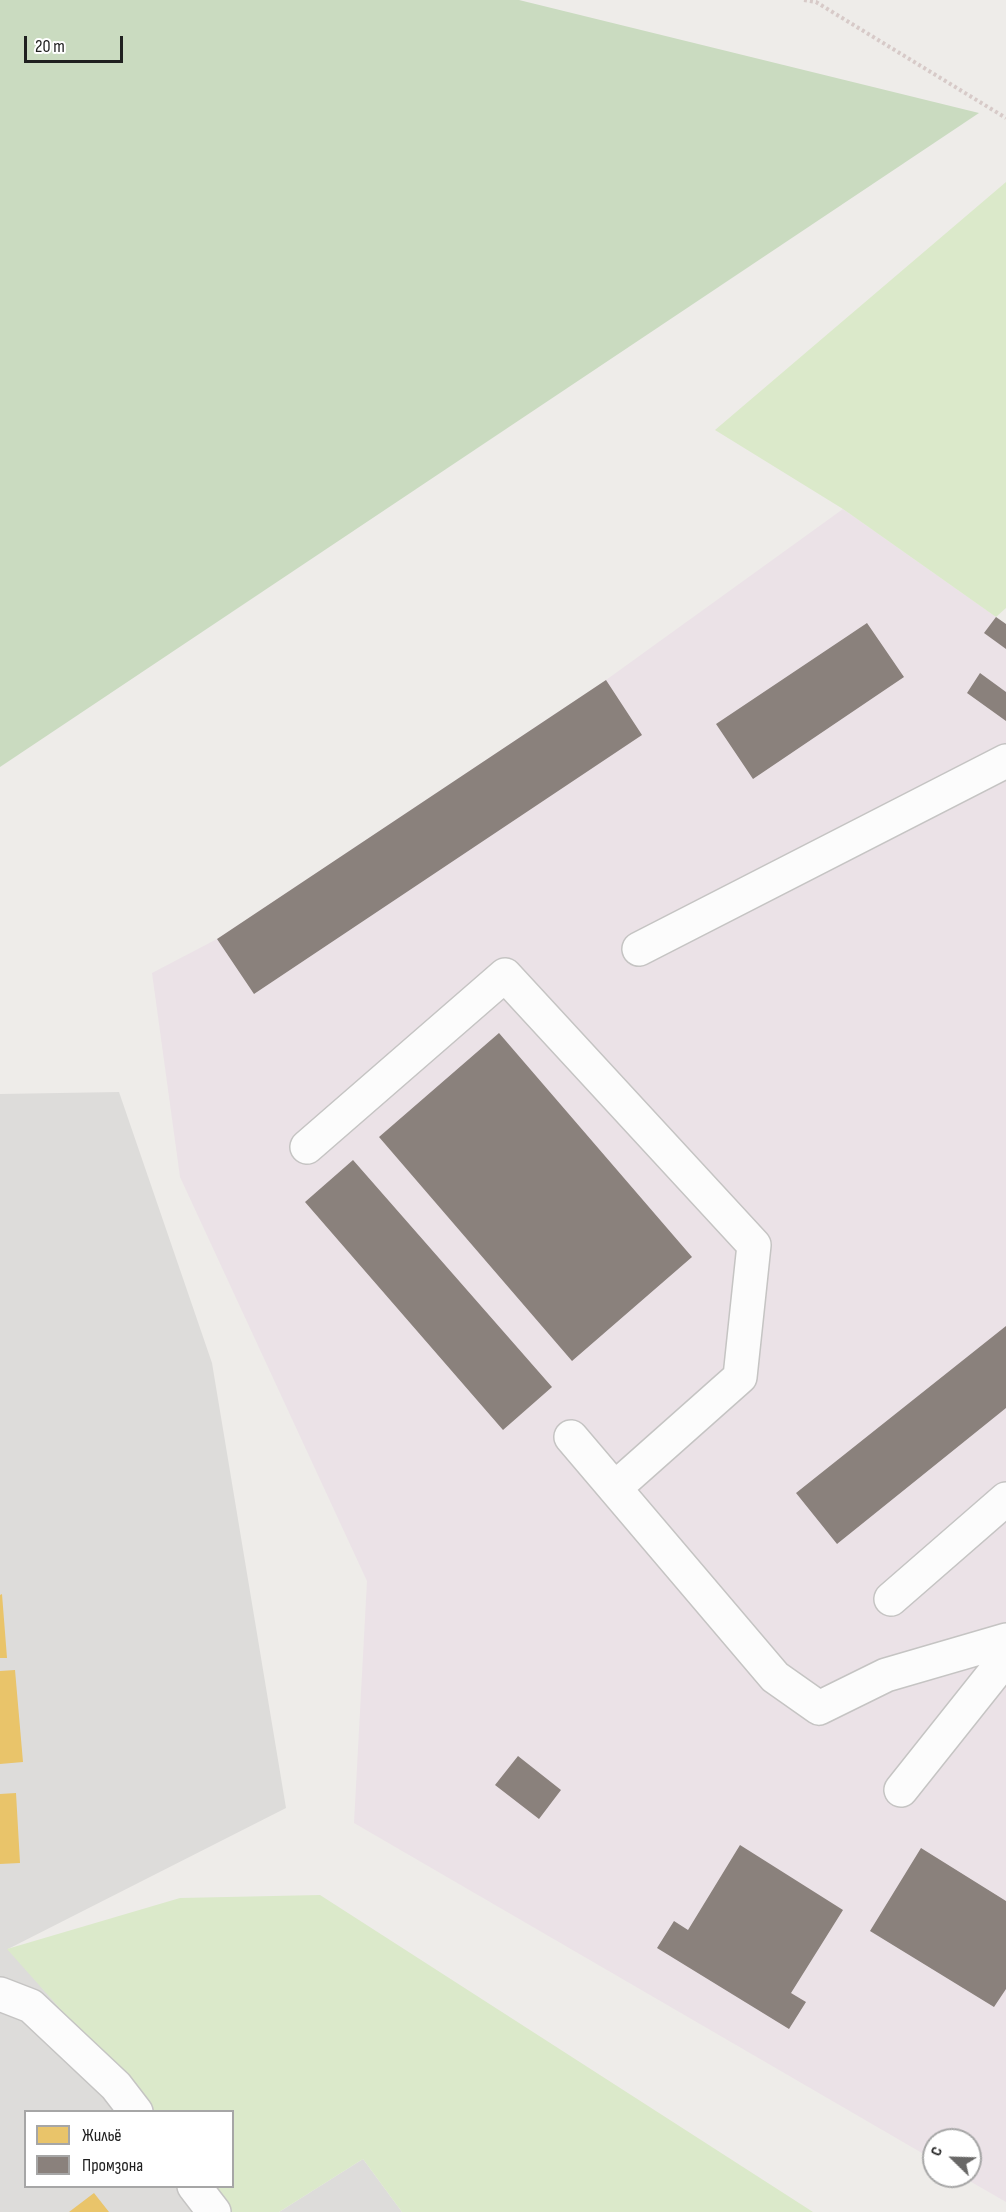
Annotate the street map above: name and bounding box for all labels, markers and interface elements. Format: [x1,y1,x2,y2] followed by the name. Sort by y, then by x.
[27,24,126,62] scale bar
[35,36,65,57] text: 20 m
[24,2110,234,2188] legend
[82,2125,122,2146] text: Жильё
[922,2128,982,2188] north arrow
[926,2144,947,2159] text: С
[82,2155,143,2176] text: Промзона

